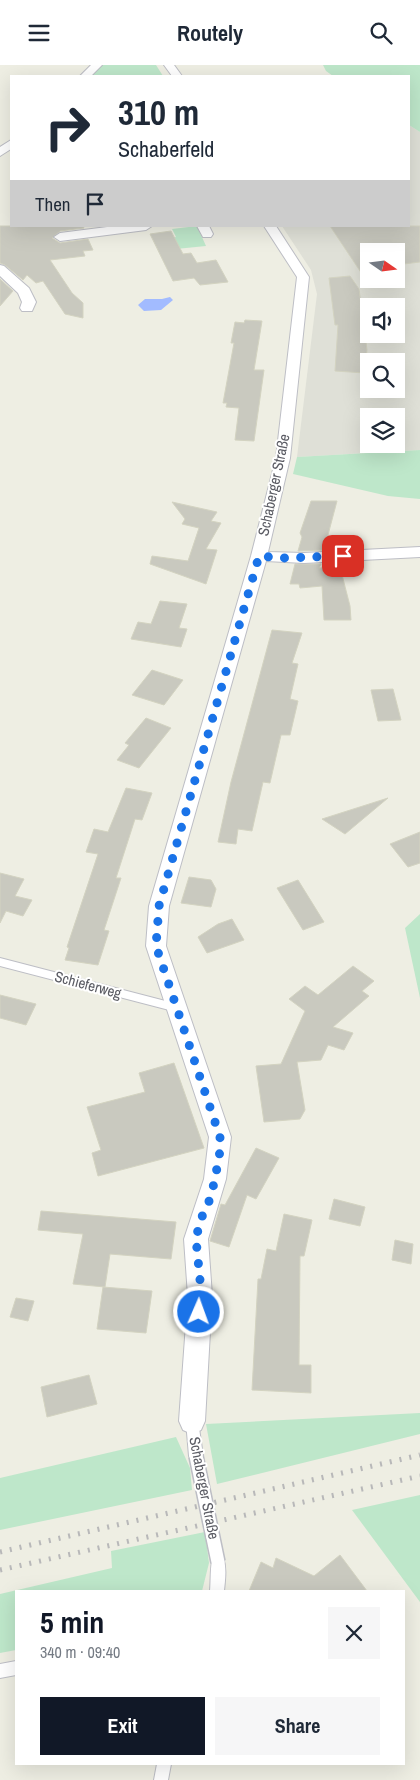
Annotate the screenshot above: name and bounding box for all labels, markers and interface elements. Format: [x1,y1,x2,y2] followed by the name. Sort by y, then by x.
[177,18,243,48] text: Routely
[25,19,53,47] icon: menu
[367,19,395,47] icon: search
[118,89,199,136] text: 310 m
[35,95,100,160] icon: right
[118,134,214,164] text: Schaberfeld
[81,190,109,218] icon: arrive
[35,191,71,217] text: Then
[360,243,405,287] north arrow
[360,243,405,453] map controls
[360,298,405,343] button: sound
[360,353,405,398] button: search
[360,408,405,453] button: layers
[252,432,295,538] street label: Schaberger Straße
[322,535,364,577] pin
[329,542,357,570] icon: arrive
[52,966,124,1004] street label: Schieferweg
[172,1285,224,1337] position arrow
[184,1435,225,1541] street label: Schaberger Straße
[40,1602,104,1642] text: 5 min
[328,1607,380,1659] button: close
[40,1641,120,1663] text: 340 m · 09:40
[40,1697,205,1755] button: Exit
[215,1697,380,1755] button: Share

